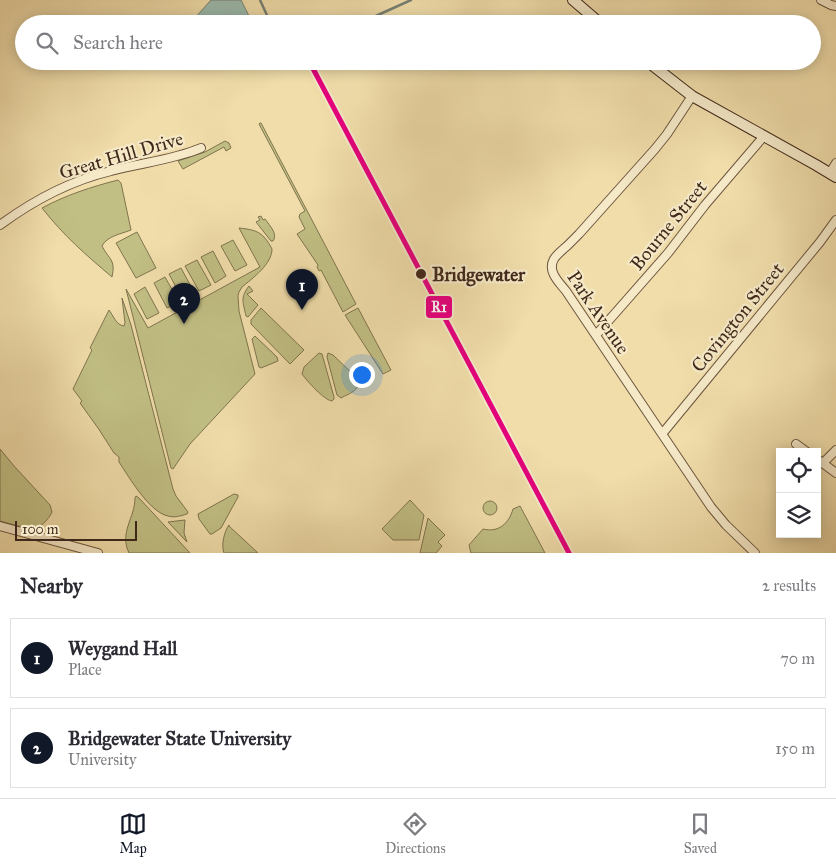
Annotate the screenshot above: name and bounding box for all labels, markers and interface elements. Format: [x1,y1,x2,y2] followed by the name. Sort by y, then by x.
[15,15,821,70] search box
[33,29,61,57] icon: search
[73,31,163,54] text: Search here
[57,127,186,184] street label: Great Hill Drive
[625,176,712,275] street label: Bourne Street
[686,258,789,377] street label: Covington Street
[432,263,526,287] place label: Bridgewater
[562,266,635,358] street label: Park Avenue
[414,267,428,281] marker: Bridgewater
[286,269,318,310] pin: 1
[168,283,200,324] pin: 2
[425,295,453,319] line badge: R1
[431,299,447,316] text: R1
[349,362,375,388] your location
[776,448,821,538] map controls
[776,448,821,493] button: locate
[776,493,821,538] button: layers
[15,518,138,541] scale bar
[22,521,59,538] text: 100 m
[20,573,83,599] text: Nearby
[762,576,816,595] text: 2 results
[68,637,178,660] text: Weygand Hall
[34,649,40,668] text: 1
[780,649,815,668] text: 70 m
[68,660,102,679] text: Place
[68,727,291,750] text: Bridgewater State University
[33,739,41,758] text: 2
[775,739,815,758] text: 150 m
[68,750,137,769] text: University
[119,810,147,857] tab: Map
[385,810,446,857] tab: Directions
[684,810,717,857] tab: Saved

